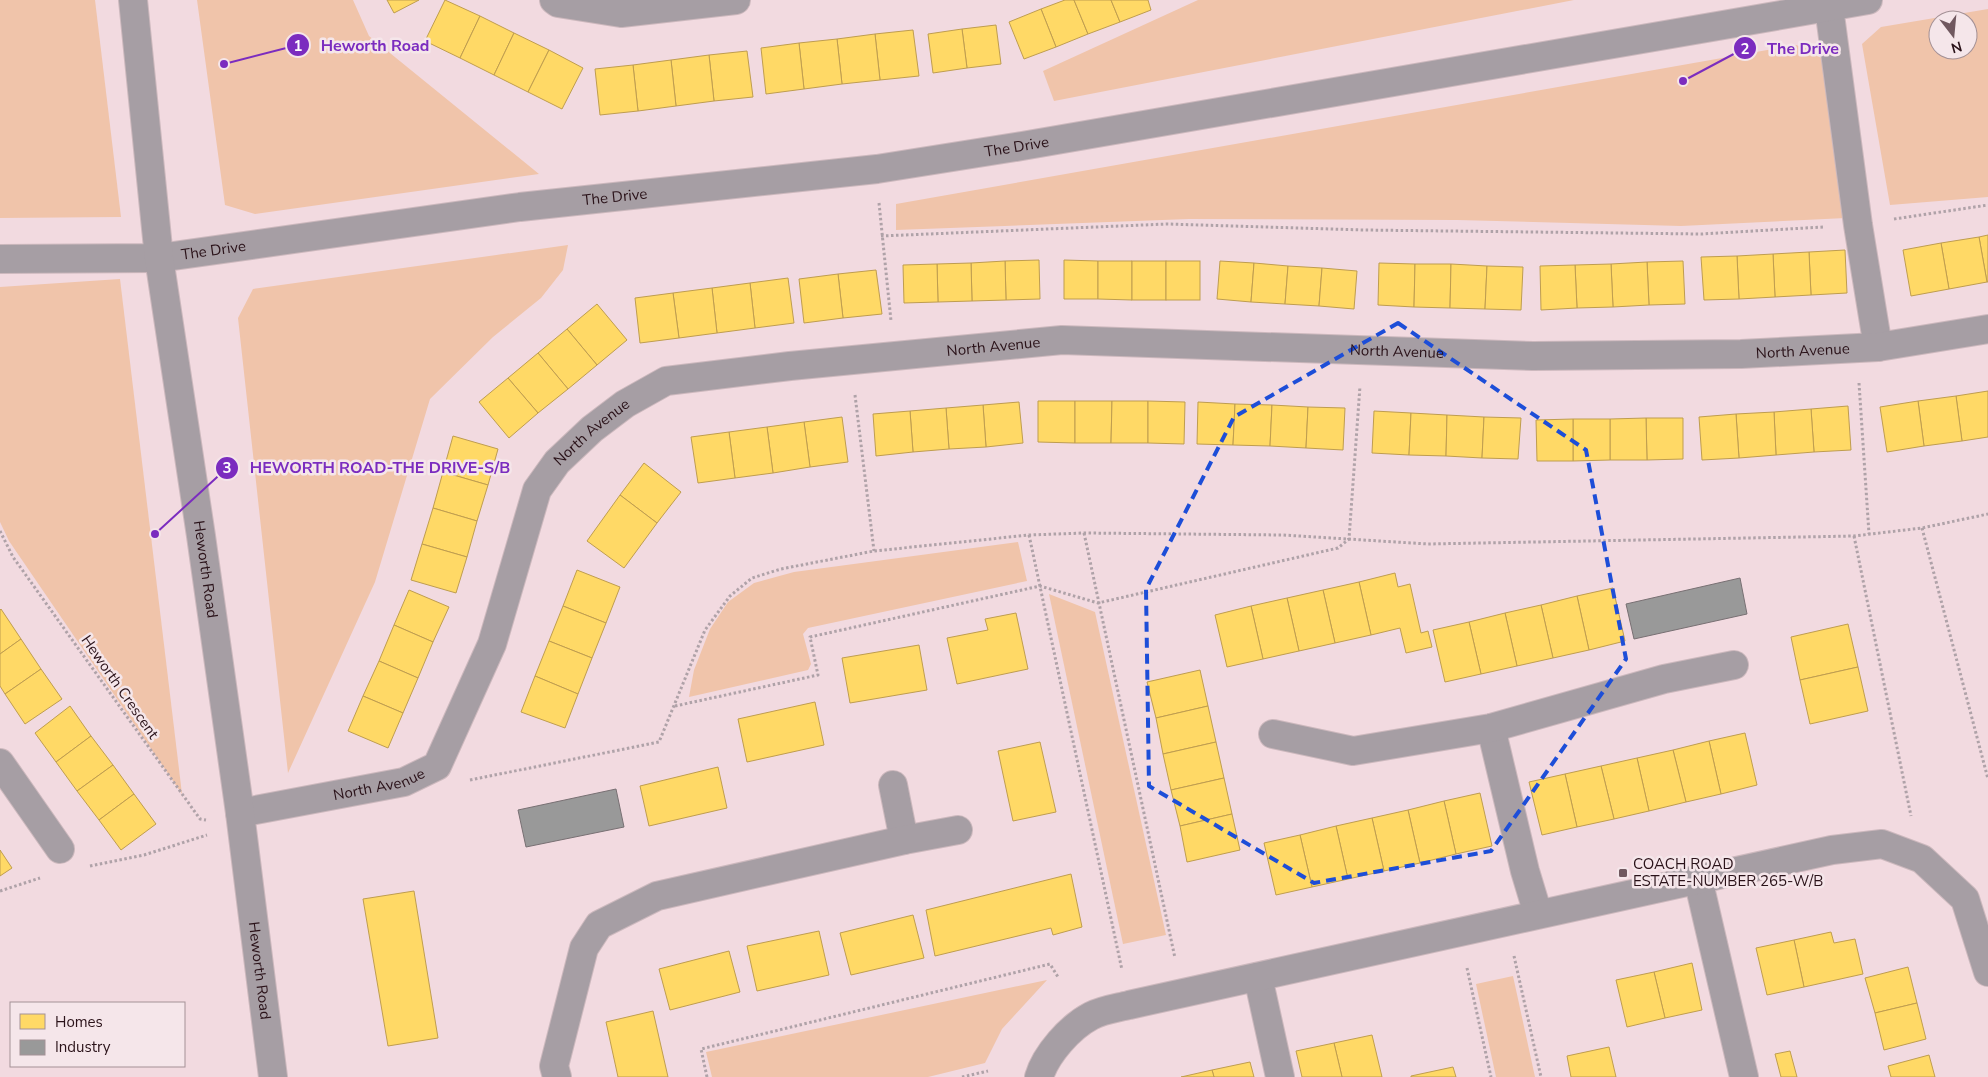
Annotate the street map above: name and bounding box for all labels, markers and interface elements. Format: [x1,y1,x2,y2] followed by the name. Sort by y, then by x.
[1928,10,1978,60] north arrow
[286,30,439,61] callout: Heworth Road
[1732,33,1849,64] callout: The Drive
[321,35,429,57] text: Heworth Road
[293,36,303,56] text: 1
[1949,36,1964,58] text: N
[1767,38,1839,60] text: The Drive
[1740,39,1750,59] text: 2
[983,132,1050,162] street label: The Drive
[581,184,648,210] street label: The Drive
[180,236,247,265] street label: The Drive
[946,332,1041,361] street label: North Avenue
[1755,338,1850,363] street label: North Avenue
[1350,340,1444,363] street label: North Avenue
[549,394,634,470] street label: North Avenue
[215,452,520,483] callout: HEWORTH ROAD-THE DRIVE-S/B
[250,457,510,479] text: HEWORTH ROAD-THE DRIVE-S/B
[222,458,232,478] text: 3
[189,519,222,619] street label: Heworth Road
[77,631,164,744] street label: Heworth Crescent
[331,763,428,805] street label: North Avenue
[1633,854,1823,891] place label: COACH ROAD ESTATE-NUMBER 265-W/B
[1617,867,1629,879] marker: COACH ROAD ESTATE-NUMBER 265-W/B
[244,920,276,1021] street label: Heworth Road
[10,1002,185,1067] legend
[55,1012,103,1032] text: Homes
[55,1037,111,1057] text: Industry

